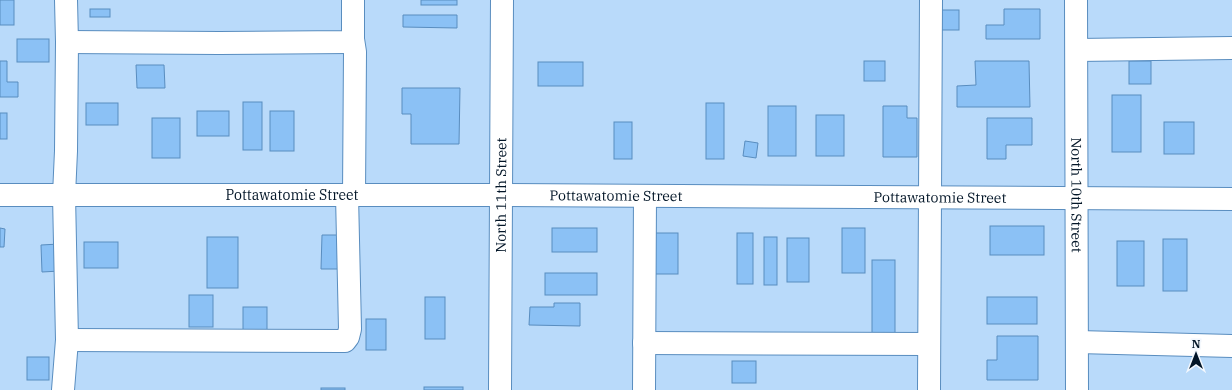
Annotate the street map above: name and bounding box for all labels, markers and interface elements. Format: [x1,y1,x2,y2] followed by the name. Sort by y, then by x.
[492,137,510,253] street label: North 11th Street
[1067,137,1086,253] street label: North 10th Street
[226,186,358,204] street label: Pottawatomie Street
[550,186,682,205] street label: Pottawatomie Street
[874,188,1006,207] street label: Pottawatomie Street
[1176,334,1216,374] north arrow
[1192,337,1201,351] text: N

